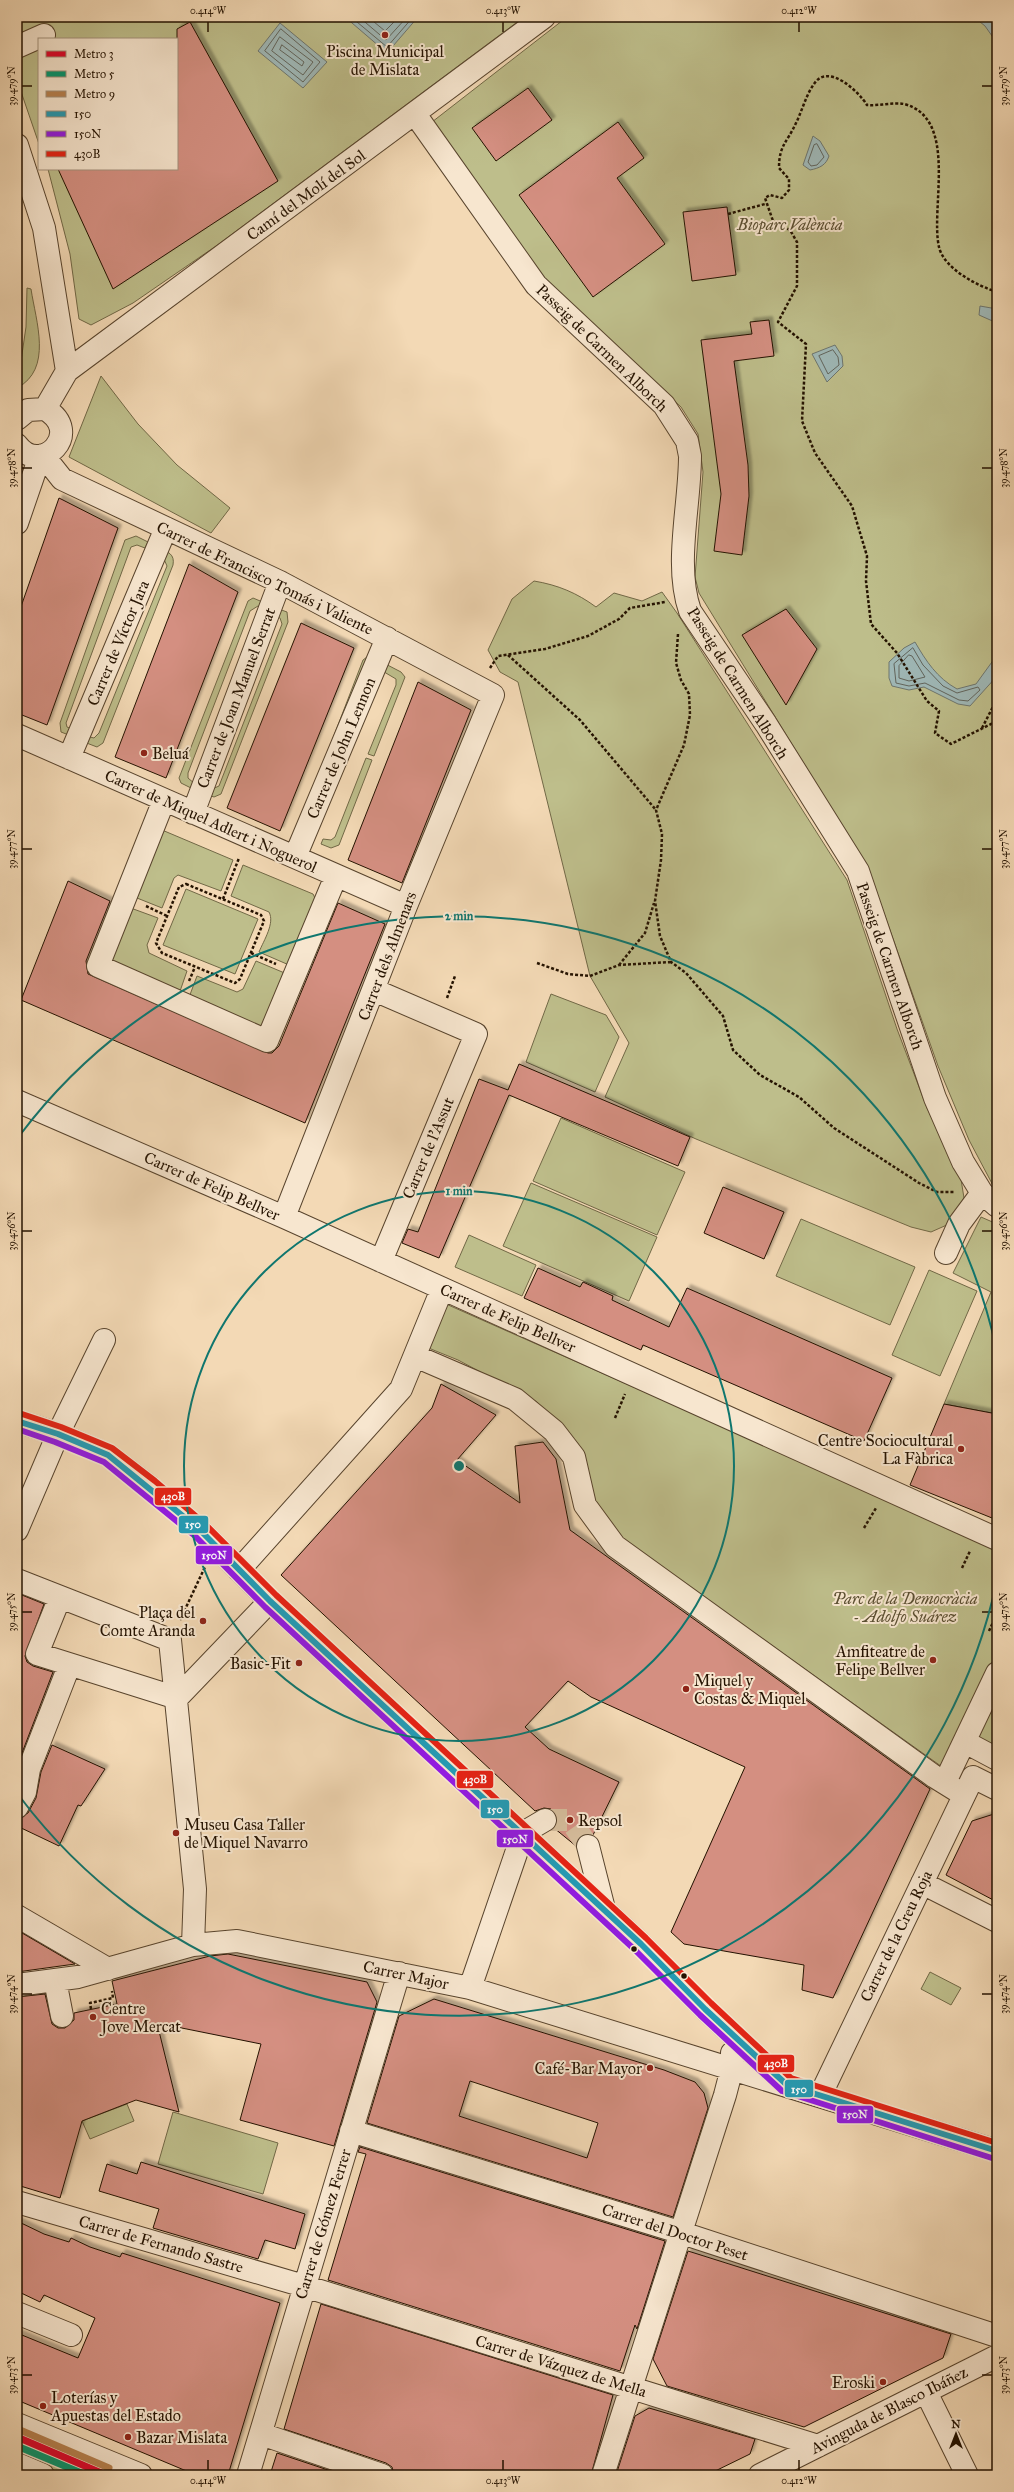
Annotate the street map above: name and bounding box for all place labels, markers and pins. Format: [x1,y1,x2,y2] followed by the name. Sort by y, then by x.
[380,30,390,40] marker: Piscina Municipal de Mislata
[326,42,444,79] place label: Piscina Municipal de Mislata
[152,744,189,763] place label: Beluá
[139,748,149,758] marker: Beluá
[818,1431,954,1468] place label: Centre Sociocultural La Fàbrica
[956,1444,966,1454] marker: Centre Sociocultural La Fàbrica
[452,1459,466,1473] centre of rings
[100,1603,196,1640] place label: Plaça del Comte Aranda
[198,1616,208,1626] marker: Plaça del Comte Aranda
[835,1642,925,1679] place label: Amfiteatre de Felipe Bellver
[230,1654,291,1673] place label: Basic-Fit
[928,1655,938,1665] marker: Amfiteatre de Felipe Bellver
[294,1658,304,1668] marker: Basic-Fit
[694,1671,806,1709] place label: Miquel y Costas & Miquel
[681,1684,691,1694] marker: Miquel y Costas & Miquel
[578,1811,623,1830] place label: Repsol
[184,1815,308,1853] place label: Museu Casa Taller de Miquel Navarro
[565,1815,575,1825] marker: Repsol
[171,1828,181,1838] marker: Museu Casa Taller de Miquel Navarro
[629,1944,639,1954] unlabelled marker
[679,1971,689,1981] unlabelled marker
[99,1999,181,2037] place label: Centre Jove Mercat
[88,2012,98,2022] marker: Centre Jove Mercat
[535,2059,642,2078] place label: Café-Bar Mayor
[645,2063,655,2073] marker: Café-Bar Mayor
[832,2373,876,2392] place label: Eroski
[878,2377,888,2387] marker: Eroski
[50,2388,181,2425] place label: Loterías y Apuestas del Estado
[38,2401,48,2411] marker: Loterías y Apuestas del Estado
[136,2428,227,2447] place label: Bazar Mislata
[123,2432,133,2442] marker: Bazar Mislata

